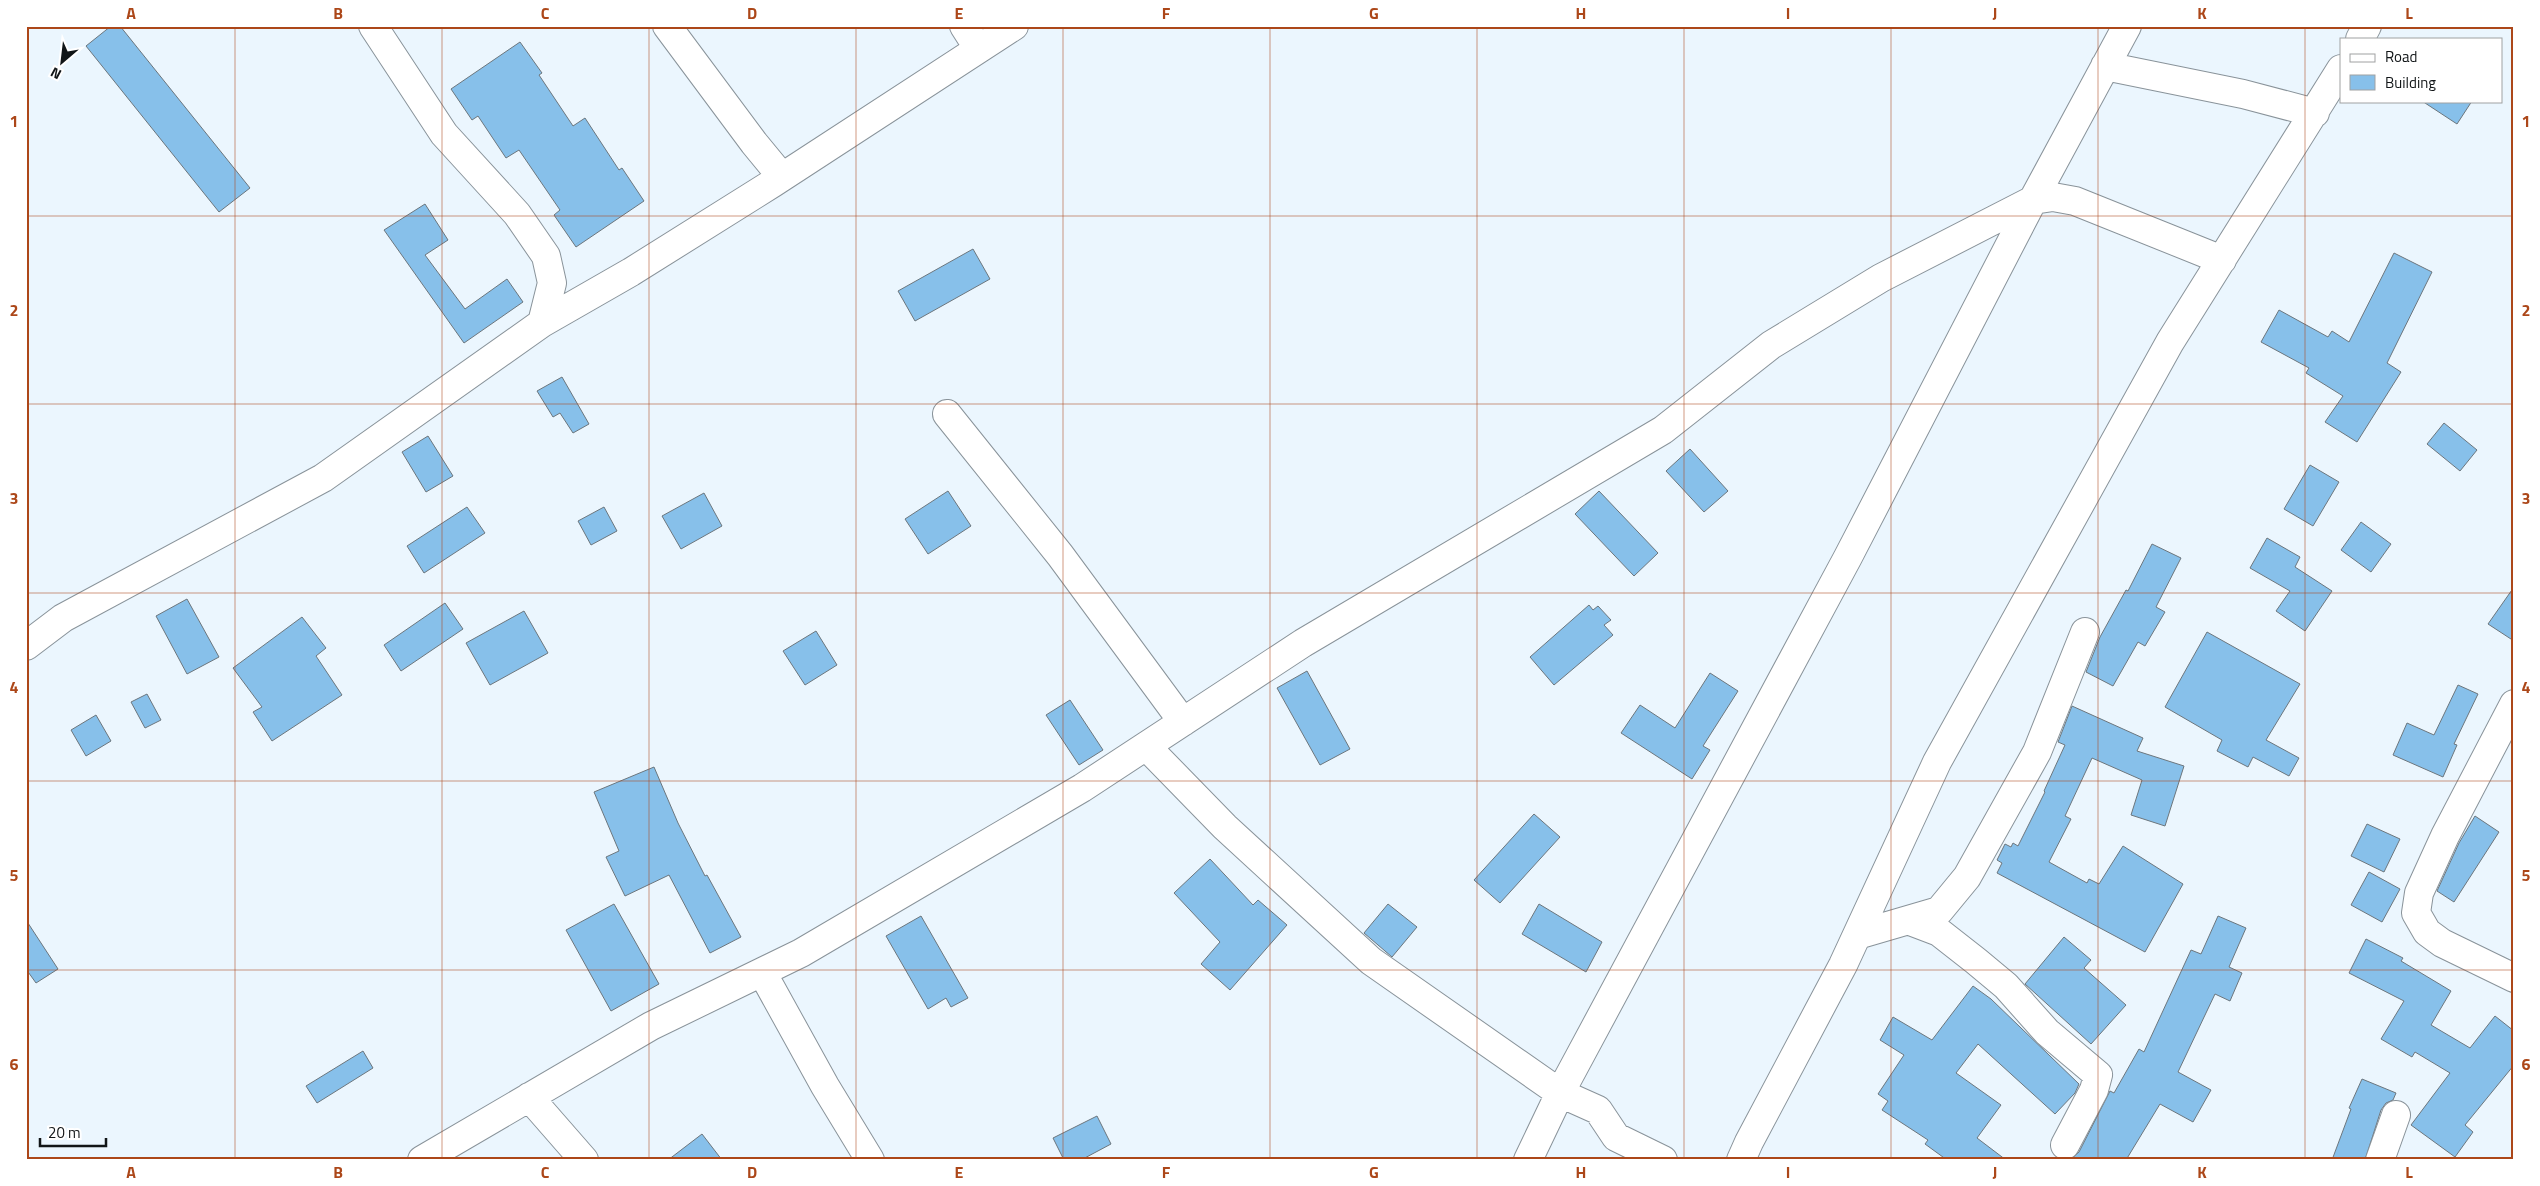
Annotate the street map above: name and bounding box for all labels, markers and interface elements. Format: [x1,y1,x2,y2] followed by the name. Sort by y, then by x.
[126,1,136,25] text: A
[333,1,343,25] text: B
[541,1,550,25] text: C
[747,1,757,25] text: D
[955,1,964,25] text: E
[1162,1,1171,25] text: F
[1369,1,1379,25] text: G
[1576,1,1586,25] text: H
[1786,1,1790,25] text: I
[1993,1,1997,25] text: J
[2197,1,2207,25] text: K
[2405,1,2413,25] text: L
[38,38,88,88] north arrow
[2340,38,2502,102] legend
[2385,45,2417,68] text: Road
[46,62,65,85] text: N
[2385,71,2436,94] text: Building
[10,109,18,133] text: 1
[2522,109,2530,133] text: 1
[10,298,18,322] text: 2
[2522,298,2530,322] text: 2
[10,486,18,510] text: 3
[2522,486,2530,510] text: 3
[10,675,19,699] text: 4
[2522,675,2531,699] text: 4
[10,863,19,887] text: 5
[2522,863,2531,887] text: 5
[10,1052,19,1076] text: 6
[2522,1052,2531,1076] text: 6
[40,1116,106,1148] scale bar
[48,1121,81,1144] text: 20 m
[126,1160,136,1184] text: A
[333,1160,343,1184] text: B
[541,1160,550,1184] text: C
[747,1160,757,1184] text: D
[955,1160,964,1184] text: E
[1162,1160,1171,1184] text: F
[1369,1160,1379,1184] text: G
[1576,1160,1586,1184] text: H
[1786,1160,1790,1184] text: I
[1993,1160,1997,1184] text: J
[2197,1160,2207,1184] text: K
[2405,1160,2413,1184] text: L

